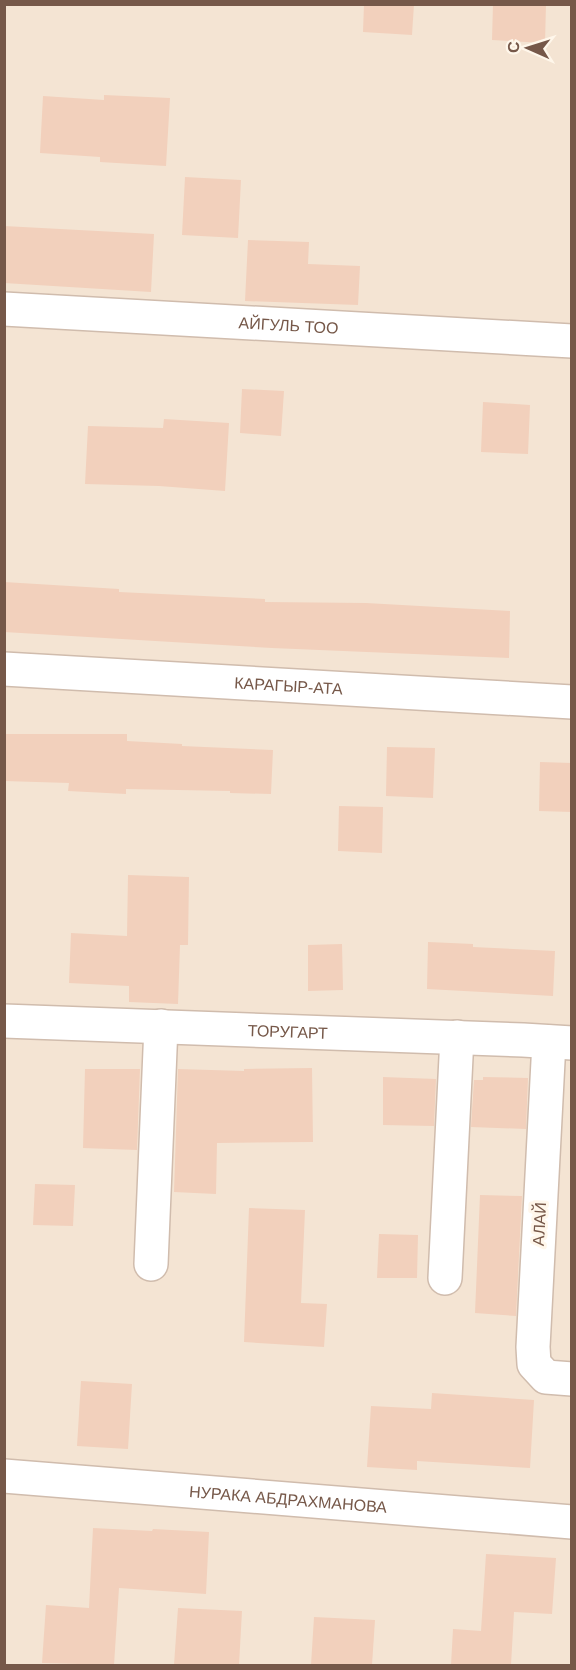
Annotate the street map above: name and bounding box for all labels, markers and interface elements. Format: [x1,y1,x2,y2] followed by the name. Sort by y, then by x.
[498,18,558,78] north arrow
[505,41,522,53] text: С
[238,314,339,337] street label: АЙГУЛЬ ТОО
[234,674,343,698] street label: КАРАГЫР-АТА
[247,1022,328,1042] street label: ТОРУГАРТ
[529,1202,549,1246] street label: АЛАЙ
[189,1483,388,1516] street label: НУРАКА АБДРАХМАНОВА

